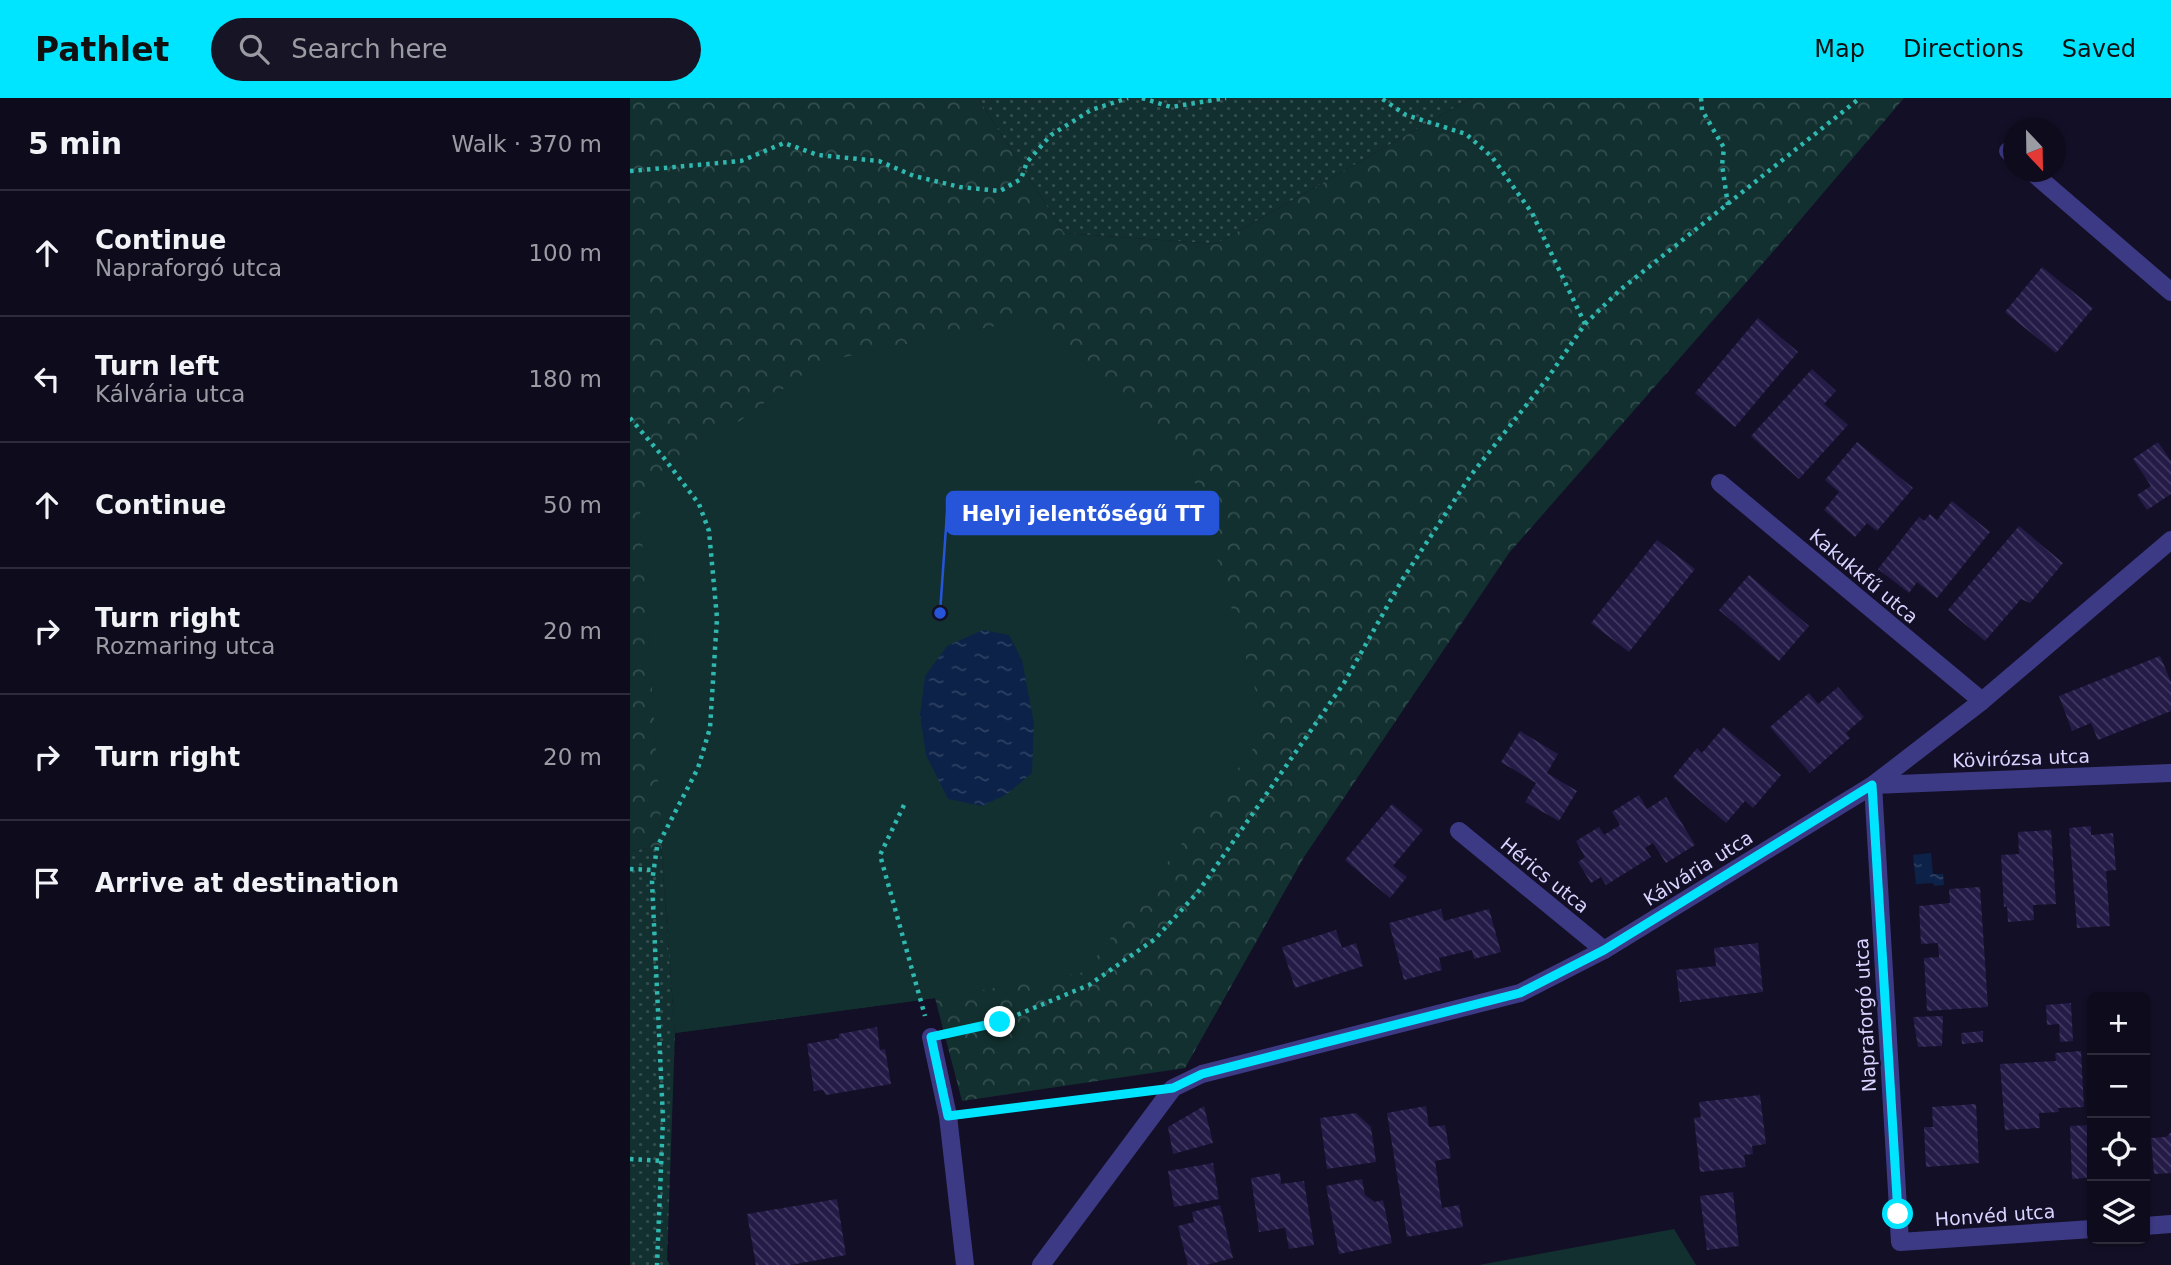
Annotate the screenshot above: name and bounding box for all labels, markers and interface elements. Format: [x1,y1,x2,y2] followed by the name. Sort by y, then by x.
[211,18,701,81] search box
[35,30,169,69] text: Pathlet
[235,30,273,68] icon: search
[291,34,448,64] text: Search here
[1814,35,1865,63] text: Map
[1903,35,2024,63] text: Directions
[2062,35,2136,63] text: Saved
[2003,119,2066,182] north arrow
[28,126,122,161] text: 5 min
[451,131,602,157] text: Walk · 370 m
[95,225,226,255] text: Continue
[28,234,66,272] icon: ahead
[528,240,602,266] text: 100 m
[95,255,282,281] text: Napraforgó utca
[95,351,219,381] text: Turn left
[28,360,66,398] icon: left
[528,366,602,392] text: 180 m
[95,381,245,407] text: Kálvária utca
[28,486,66,524] icon: ahead
[95,490,226,520] text: Continue
[543,492,602,518] text: 50 m
[947,492,1218,534] callout: Helyi jelentőségű TT
[962,502,1205,526] text: Helyi jelentőségű TT
[1805,524,1923,628] street label: Kakukkfű utca
[95,603,240,633] text: Turn right
[28,612,66,650] icon: right
[543,618,602,644] text: 20 m
[95,633,275,659] text: Rozmaring utca
[28,738,66,776] icon: right
[95,742,240,772] text: Turn right
[543,744,602,770] text: 20 m
[1952,745,2090,771] street label: Kövirózsa utca
[1639,826,1757,910] street label: Kálvária utca
[1496,833,1594,917] street label: Hérics utca
[28,864,66,902] icon: arrive
[95,868,399,898] text: Arrive at destination
[1850,937,1880,1093] street label: Napraforgó utca
[2087,992,2150,1244] map controls
[2087,992,2150,1055] button: +
[984,1006,1015,1037] route end
[2087,1055,2150,1118] button: −
[2087,1118,2150,1181] button: locate
[2087,1181,2150,1244] button: layers
[1882,1198,1913,1229] route start
[1934,1200,2056,1230] street label: Honvéd utca

